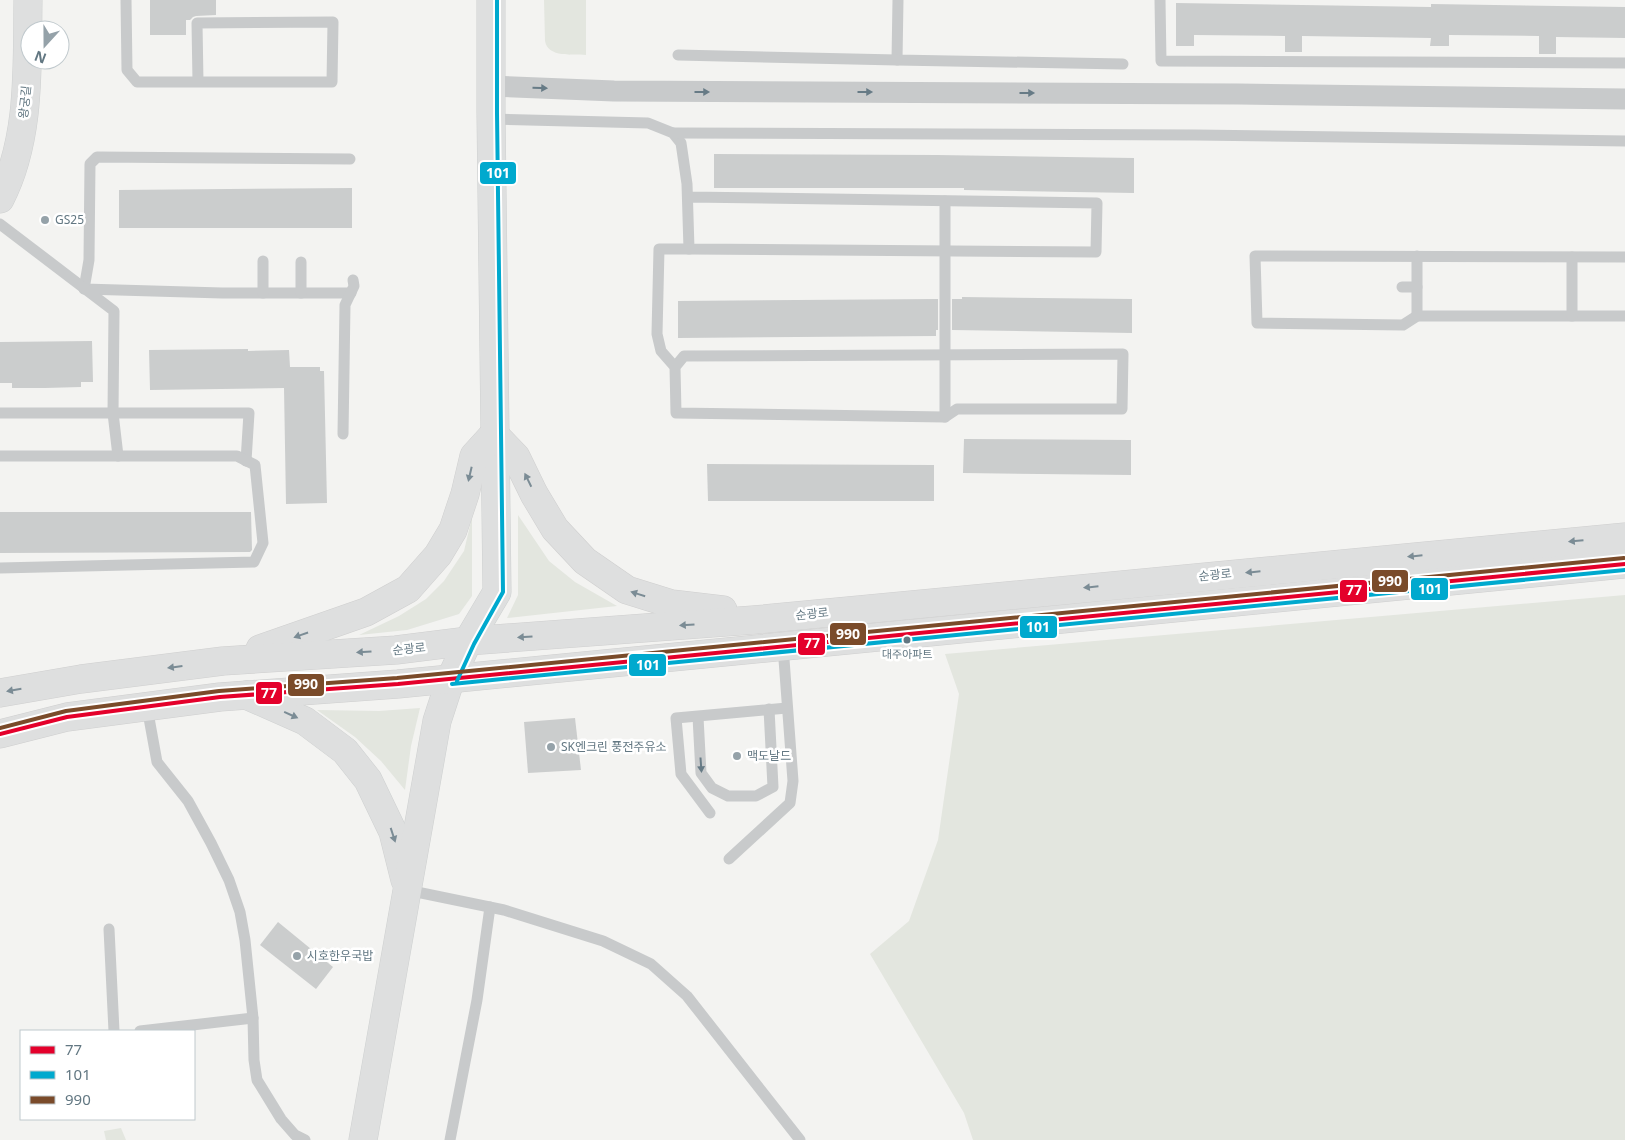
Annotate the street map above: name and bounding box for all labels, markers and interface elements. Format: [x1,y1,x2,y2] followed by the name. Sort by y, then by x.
[20,20,70,70] north arrow
[31,47,49,69] text: N
[14,85,35,119] street label: 왕궁길
[532,85,548,93] one-way arrow
[695,88,711,96] one-way arrow
[857,88,873,96] one-way arrow
[1020,89,1036,97] one-way arrow
[479,161,517,185] line badge: 101
[486,163,510,182] text: 101
[55,211,84,228] place label: GS25
[39,214,51,226] marker: GS25
[465,466,473,482] one-way arrow
[523,473,532,488] one-way arrow
[1568,537,1584,545] one-way arrow
[1406,552,1422,560] one-way arrow
[1198,564,1232,585] street label: 순광로
[1245,568,1261,576] one-way arrow
[1371,569,1409,593] line badge: 990
[1378,571,1402,590] text: 990
[1410,577,1449,601] line badge: 101
[1339,579,1368,603] line badge: 77
[1418,579,1442,598] text: 101
[1346,580,1362,599] text: 77
[1083,583,1099,591] one-way arrow
[631,589,646,597] one-way arrow
[795,603,829,624] street label: 순광로
[1019,615,1058,639] line badge: 101
[1026,617,1050,636] text: 101
[679,621,695,629] one-way arrow
[829,622,867,646] line badge: 990
[836,624,860,643] text: 990
[293,631,308,639] one-way arrow
[797,632,826,656] line badge: 77
[804,633,820,652] text: 77
[517,634,533,642] one-way arrow
[902,635,912,645] marker: 대주아파트
[392,638,426,659] street label: 순광로
[882,646,932,661] place label: 대주아파트
[355,649,371,657] one-way arrow
[628,653,667,677] line badge: 101
[636,655,660,674] text: 101
[166,663,182,671] one-way arrow
[287,673,325,697] line badge: 990
[294,674,318,693] text: 990
[255,681,283,705] line badge: 77
[261,683,277,702] text: 77
[5,687,21,695] one-way arrow
[284,712,298,720] one-way arrow
[561,738,666,755] place label: SK엔크린 풍전주유소
[545,741,557,753] marker: SK엔크린 풍전주유소
[747,747,791,764] place label: 맥도날드
[731,750,743,762] marker: 맥도날드
[697,758,705,774] one-way arrow
[390,827,397,842] one-way arrow
[307,947,373,964] place label: 시호한우국밥
[291,950,303,962] marker: 시호한우국밥
[20,1030,195,1120] legend
[65,1039,82,1059] text: 77
[65,1064,91,1084] text: 101
[65,1089,91,1109] text: 990

